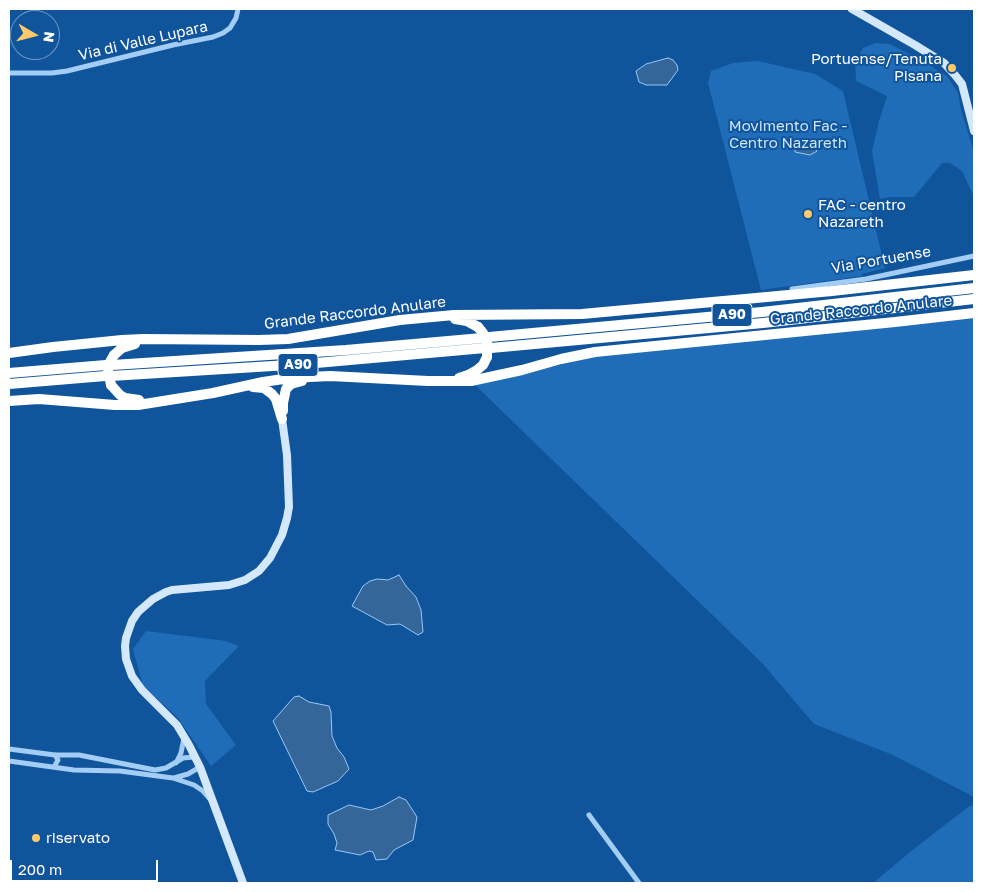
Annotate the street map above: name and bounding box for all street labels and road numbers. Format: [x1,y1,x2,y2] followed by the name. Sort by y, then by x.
[77,17,209,65] street label: Via di Valle Lupara
[830,242,932,278] street label: Via Portuense
[769,291,953,329] street label: Grande Raccordo Anulare
[263,293,447,333] street label: Grande Raccordo Anulare
[712,304,752,326] road number: A90
[278,354,318,376] road number: A90

